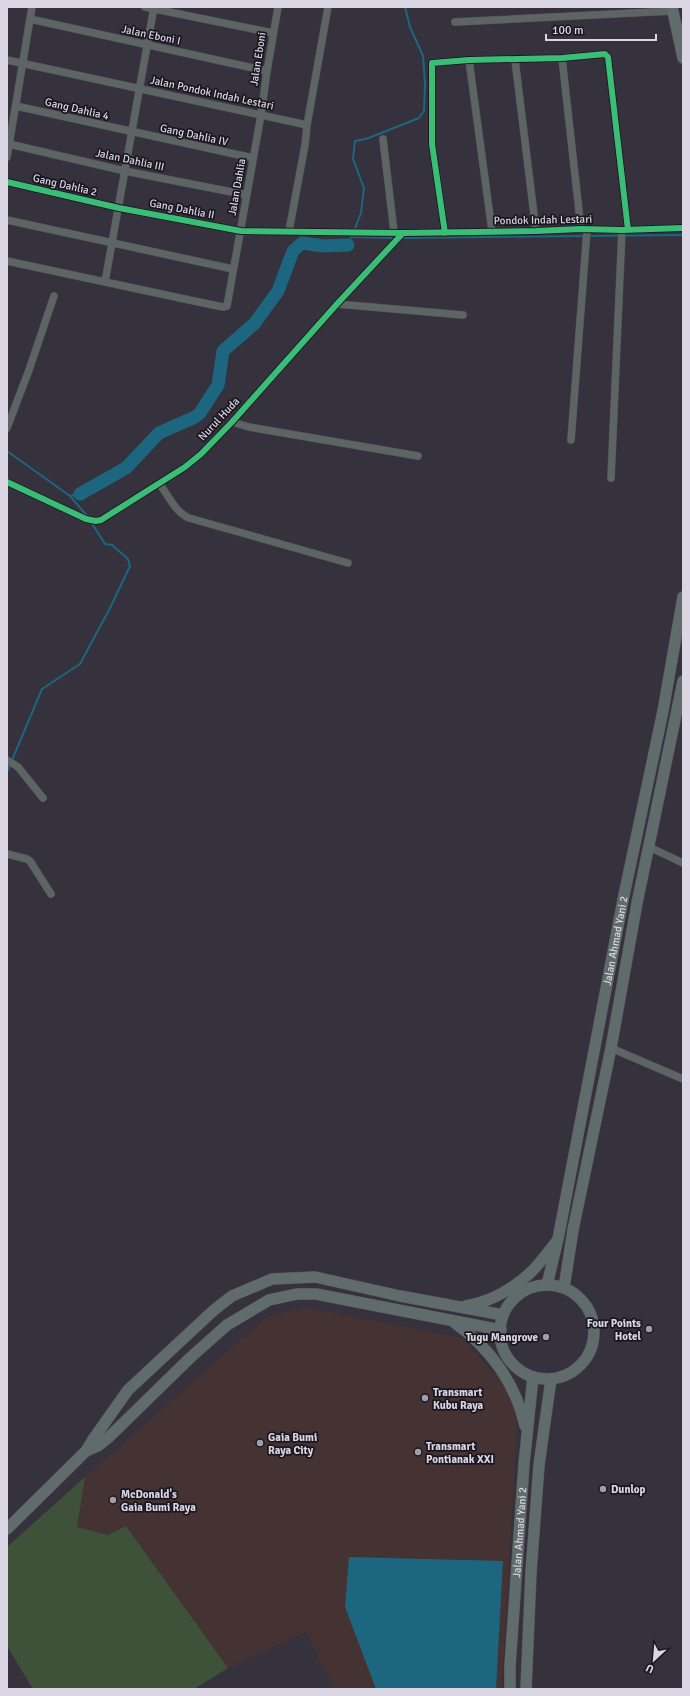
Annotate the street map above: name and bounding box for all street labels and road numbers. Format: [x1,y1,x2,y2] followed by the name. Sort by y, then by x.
[120,22,182,48] street label: Jalan Eboni I
[247,31,269,87] street label: Jalan Eboni
[149,74,275,112] street label: Jalan Pondok Indah Lestari
[44,95,110,123] street label: Gang Dahlia 4
[159,121,230,149] street label: Gang Dahlia IV
[94,146,166,174] street label: Jalan Dahlia III
[226,157,248,217] street label: Jalan Dahlia
[32,171,98,199] street label: Gang Dahlia 2
[148,196,216,222] street label: Gang Dahlia II
[494,213,592,227] street label: Pondok Indah Lestari
[196,394,242,443] street label: Nurul Huda
[600,895,630,987] street label: Jalan Ahmad Yani 2
[510,1487,529,1578] street label: Jalan Ahmad Yani 2

